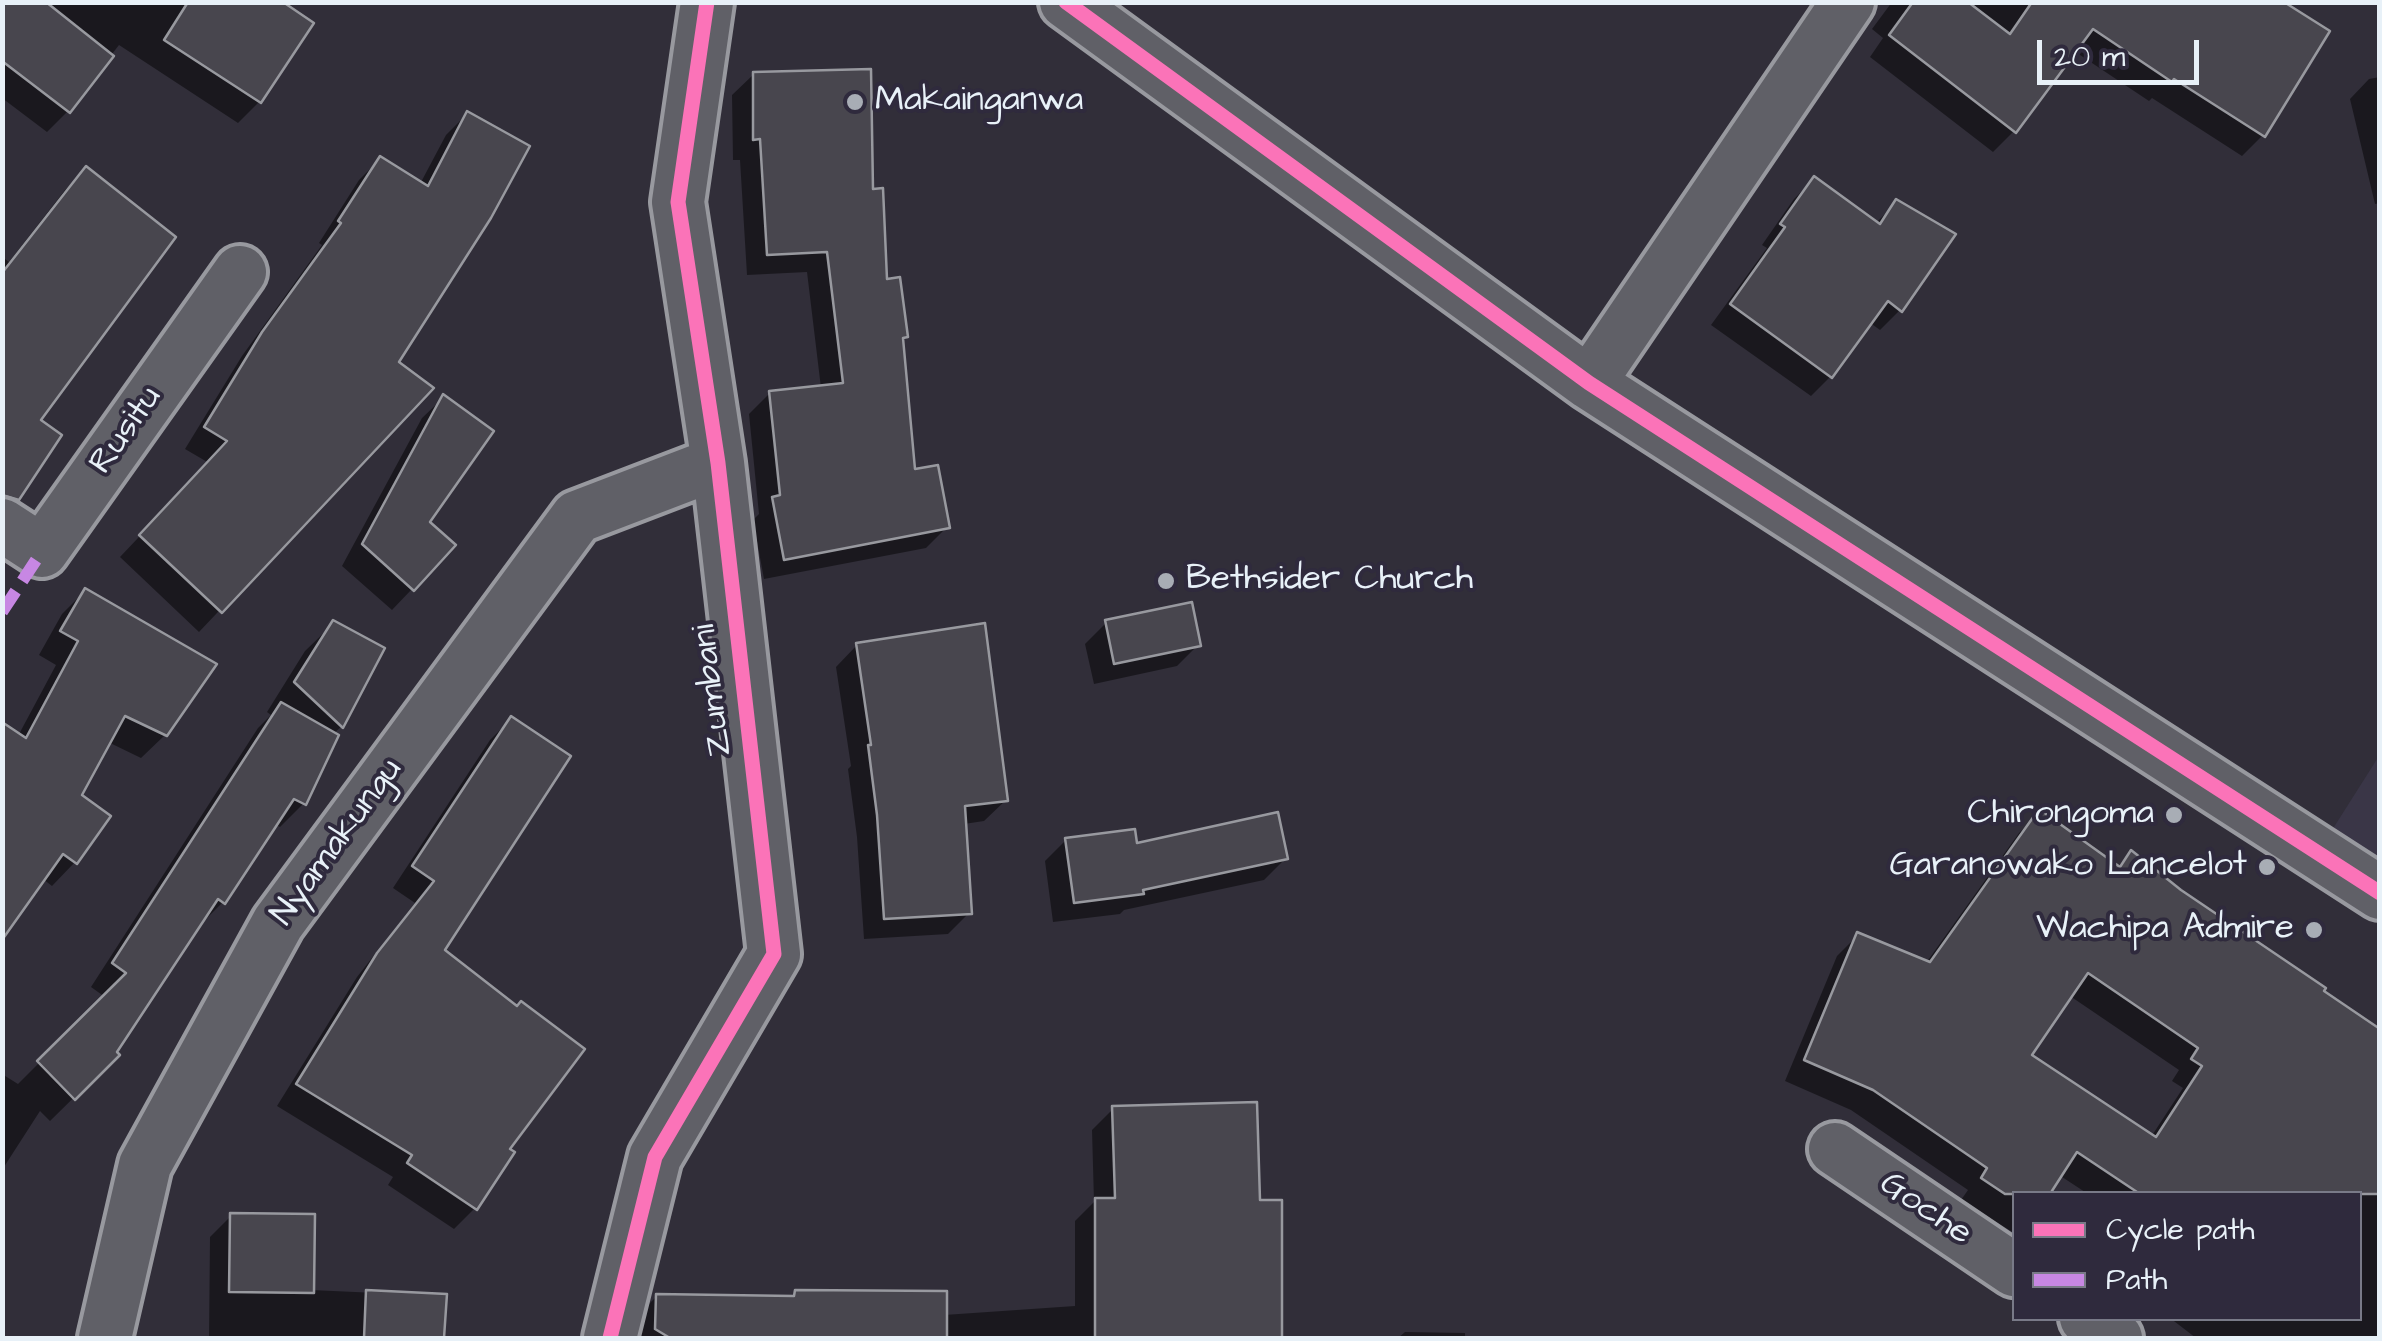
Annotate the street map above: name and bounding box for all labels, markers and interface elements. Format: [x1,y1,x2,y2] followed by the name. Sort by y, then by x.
[2042,20,2204,82] scale bar
[2054,36,2125,78] text: 20 m
[875,81,1083,123] place label: Makainganwa
[844,91,866,113] marker: Makainganwa
[82,379,172,483] street label: Rusitu
[1186,560,1473,602] place label: Bethsider Church
[1155,570,1177,592] marker: Bethsider Church
[685,622,743,758] street label: Zumbani
[263,751,413,935] street label: Nyamakungu
[1967,794,2154,836] place label: Chirongoma
[2163,804,2185,826] marker: Chirongoma
[1889,846,2247,888] place label: Garanowako Lancelot
[2256,856,2278,878] marker: Garanowako Lancelot
[2036,909,2294,951] place label: Wachipa Admire
[2303,919,2325,941] marker: Wachipa Admire
[1871,1164,1979,1256] street label: Goche
[2012,1191,2362,1321] legend
[2106,1209,2255,1251] text: Cycle path
[2106,1259,2167,1301] text: Path

